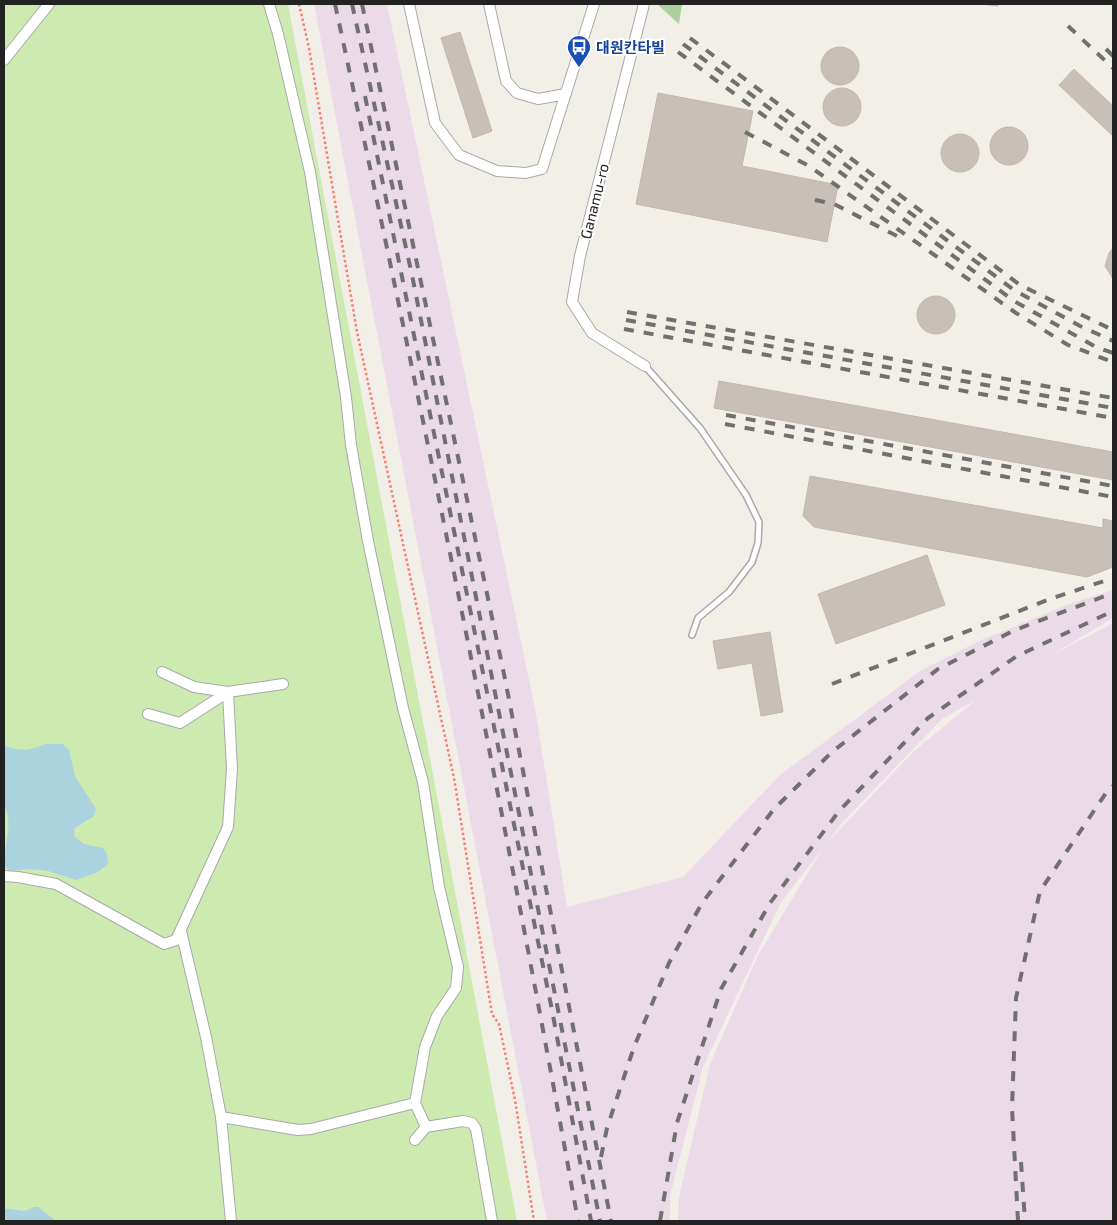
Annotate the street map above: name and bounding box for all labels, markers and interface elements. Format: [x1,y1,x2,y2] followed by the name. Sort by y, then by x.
[566,34,592,68] bus stop icon: 대원칸타빌
[596,38,665,56] place label: 대원칸타빌
[576,161,612,241] street label: Ganamu-ro

